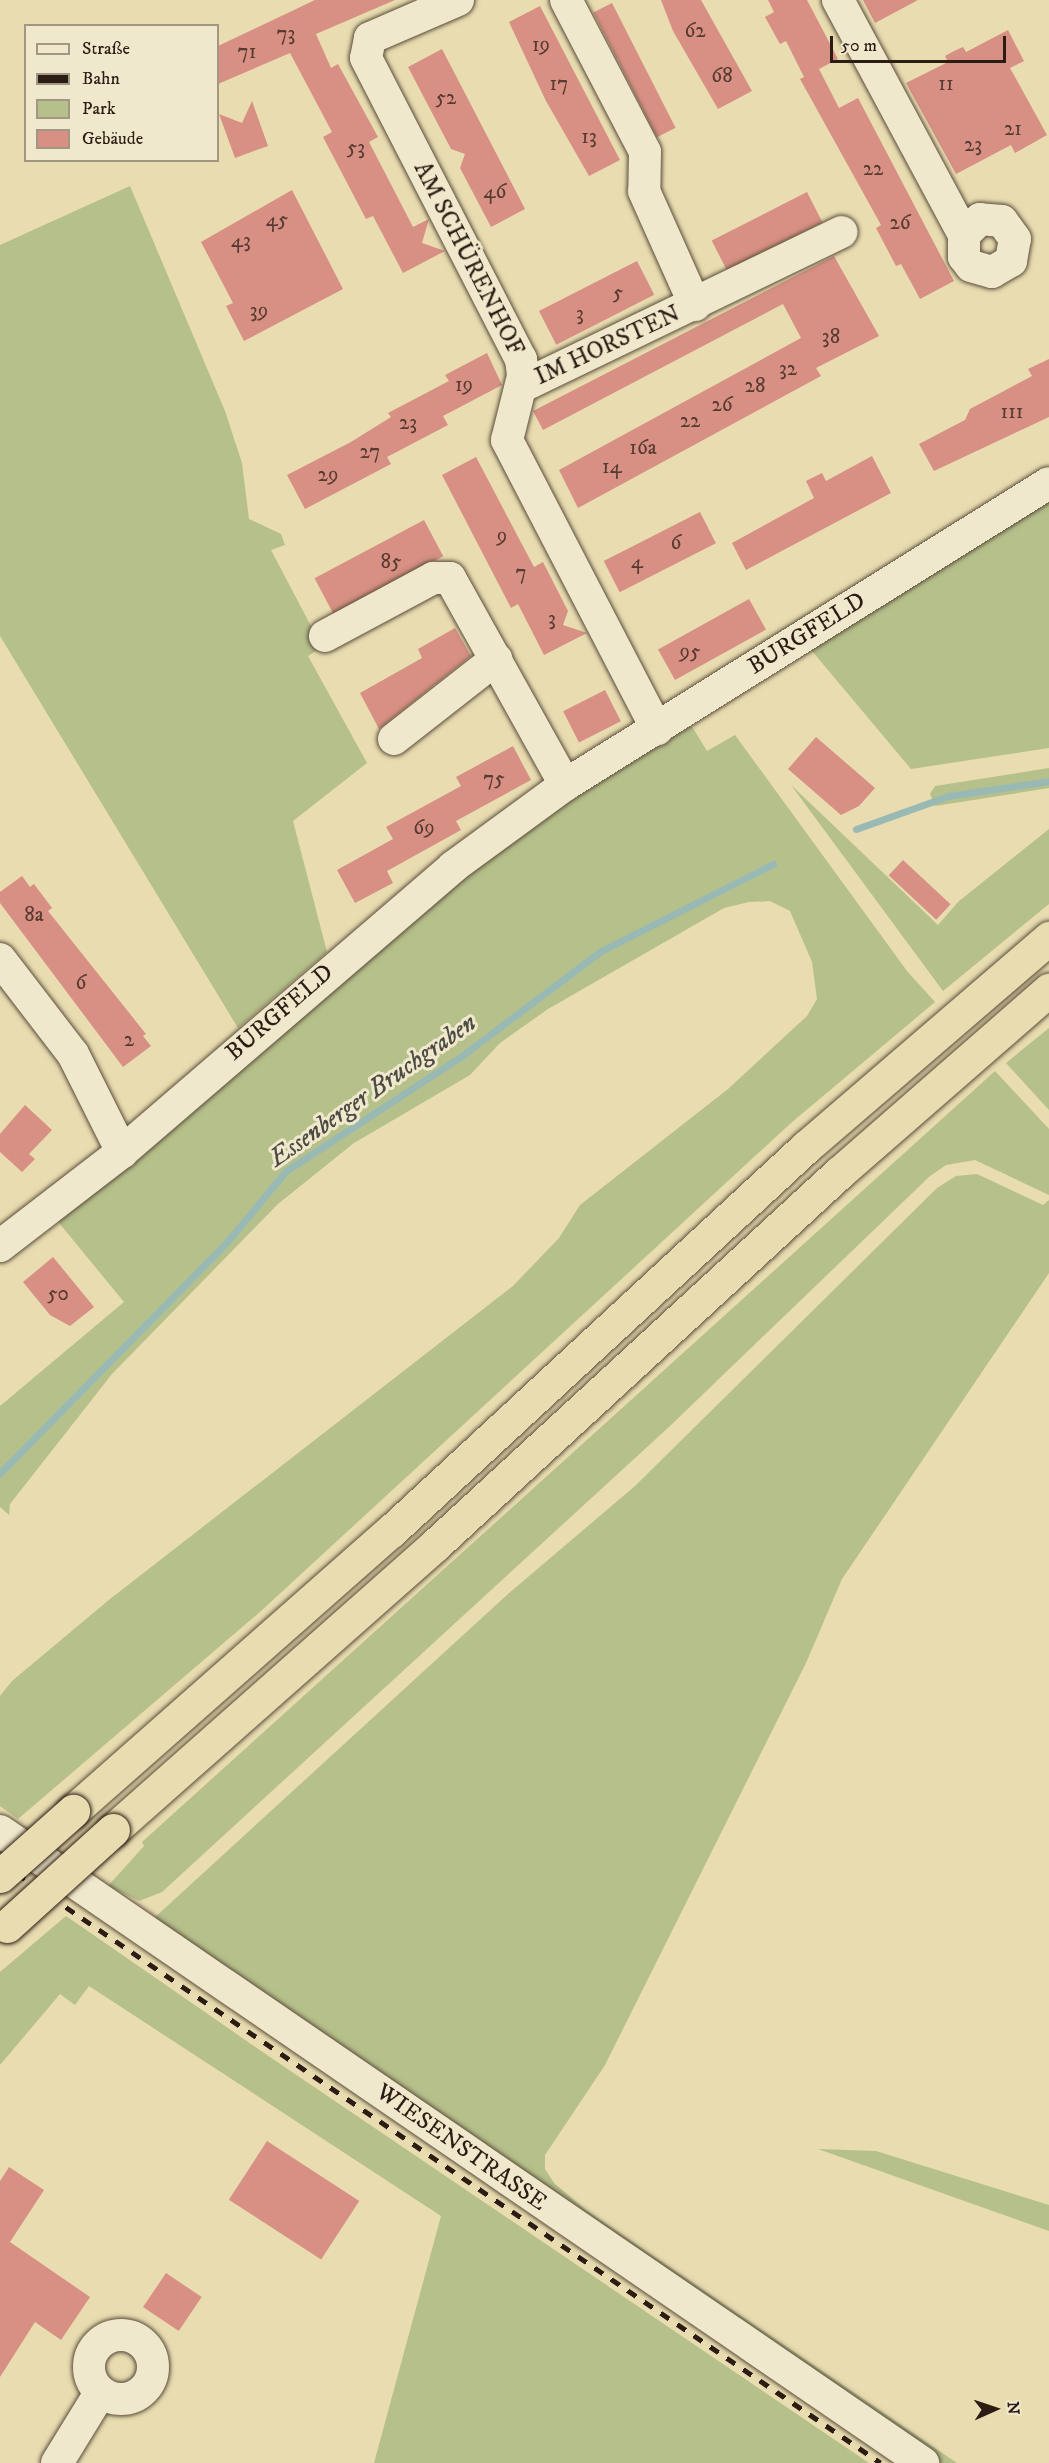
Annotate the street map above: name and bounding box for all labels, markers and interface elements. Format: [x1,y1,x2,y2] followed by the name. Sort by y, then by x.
[684,18,706,44] house number: 62
[277,21,295,47] house number: 73
[24,24,219,162] legend
[833,24,1008,62] scale bar
[532,32,550,58] house number: 19
[841,35,877,57] text: 50 m
[82,38,130,60] text: Straße
[238,39,256,65] house number: 71
[711,63,733,89] house number: 68
[82,68,120,90] text: Bahn
[550,71,568,97] house number: 17
[938,71,954,97] house number: 11
[436,85,456,111] house number: 52
[82,98,116,120] text: Park
[1004,116,1022,142] house number: 21
[581,124,597,150] house number: 13
[82,128,143,150] text: Gebäude
[964,132,982,158] house number: 23
[347,135,365,161] house number: 53
[863,156,883,182] house number: 22
[407,157,529,361] street label: AM SCHÜRENHOF
[483,179,507,205] house number: 46
[266,207,288,233] house number: 45
[889,210,911,236] house number: 26
[231,228,251,254] house number: 43
[613,280,623,306] house number: 5
[250,298,268,324] house number: 39
[531,300,685,392] street label: IM HORSTEN
[576,301,584,327] house number: 3
[822,324,840,350] house number: 38
[779,356,797,382] house number: 32
[455,372,473,398] house number: 19
[745,373,765,399] house number: 28
[711,392,733,418] house number: 26
[1000,399,1024,425] house number: 111
[680,408,700,434] house number: 22
[399,410,417,436] house number: 23
[629,435,657,461] house number: 16a
[360,439,380,465] house number: 27
[602,454,622,480] house number: 14
[318,462,338,488] house number: 29
[497,523,507,549] house number: 9
[671,530,681,556] house number: 6
[381,549,401,575] house number: 85
[631,549,643,575] house number: 4
[515,560,527,586] house number: 7
[743,587,871,681] street label: BURGFELD
[548,606,556,632] house number: 3
[680,639,700,665] house number: 95
[483,766,505,792] house number: 75
[413,815,435,841] house number: 69
[24,902,44,928] house number: 8a
[220,958,340,1068] street label: BURGFELD
[76,970,86,996] house number: 6
[263,1008,483,1174] water label: Essenberger Bruchgraben
[124,1027,134,1053] house number: 2
[47,1281,69,1307] house number: 50
[370,2078,552,2218] street label: WIESENSTRASSE
[965,2379,1025,2439] north arrow
[1003,2401,1023,2415] text: N

